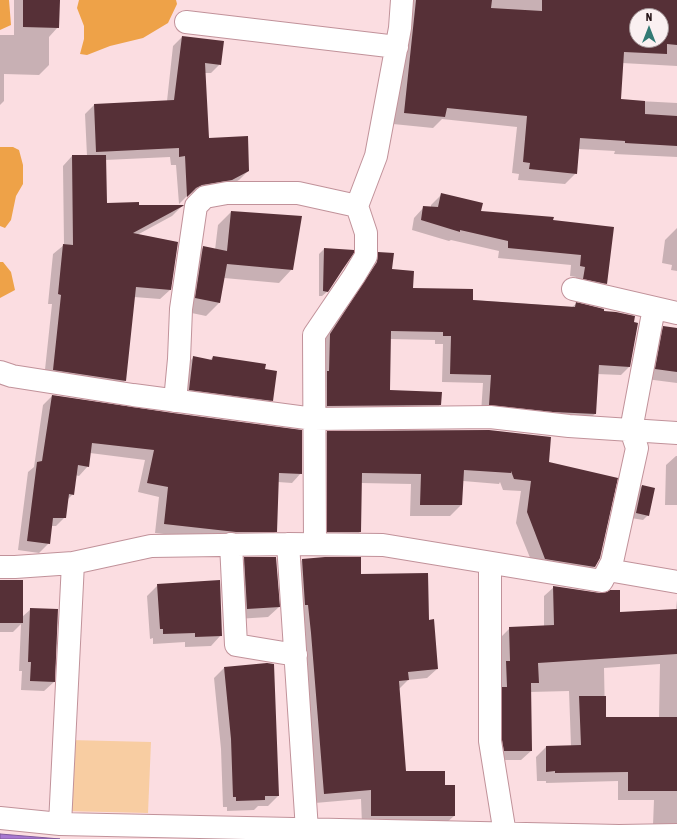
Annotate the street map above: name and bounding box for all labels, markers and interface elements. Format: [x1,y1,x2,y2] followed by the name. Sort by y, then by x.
[629,8,669,48] north arrow
[646,11,652,23] text: N

